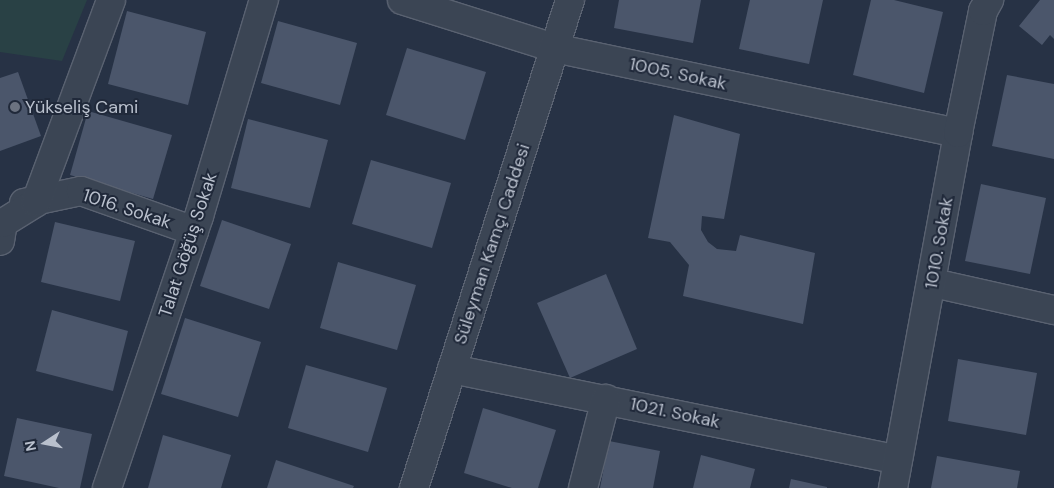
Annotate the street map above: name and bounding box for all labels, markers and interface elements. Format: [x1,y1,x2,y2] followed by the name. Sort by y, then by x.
[628,53,728,95] street label: 1005. Sokak
[25,96,138,118] place label: Yükseliş Cami
[9,101,21,113] marker: Yükseliş Cami
[449,141,535,347] street label: Süleyman Kamçı Caddesi
[154,170,222,320] street label: Talat Göğüş Sokak
[80,185,174,233] street label: 1016. Sokak
[920,196,958,290] street label: 1010. Sokak
[628,393,722,433] street label: 1021. Sokak
[20,418,70,468] north arrow
[20,439,40,453] text: N

